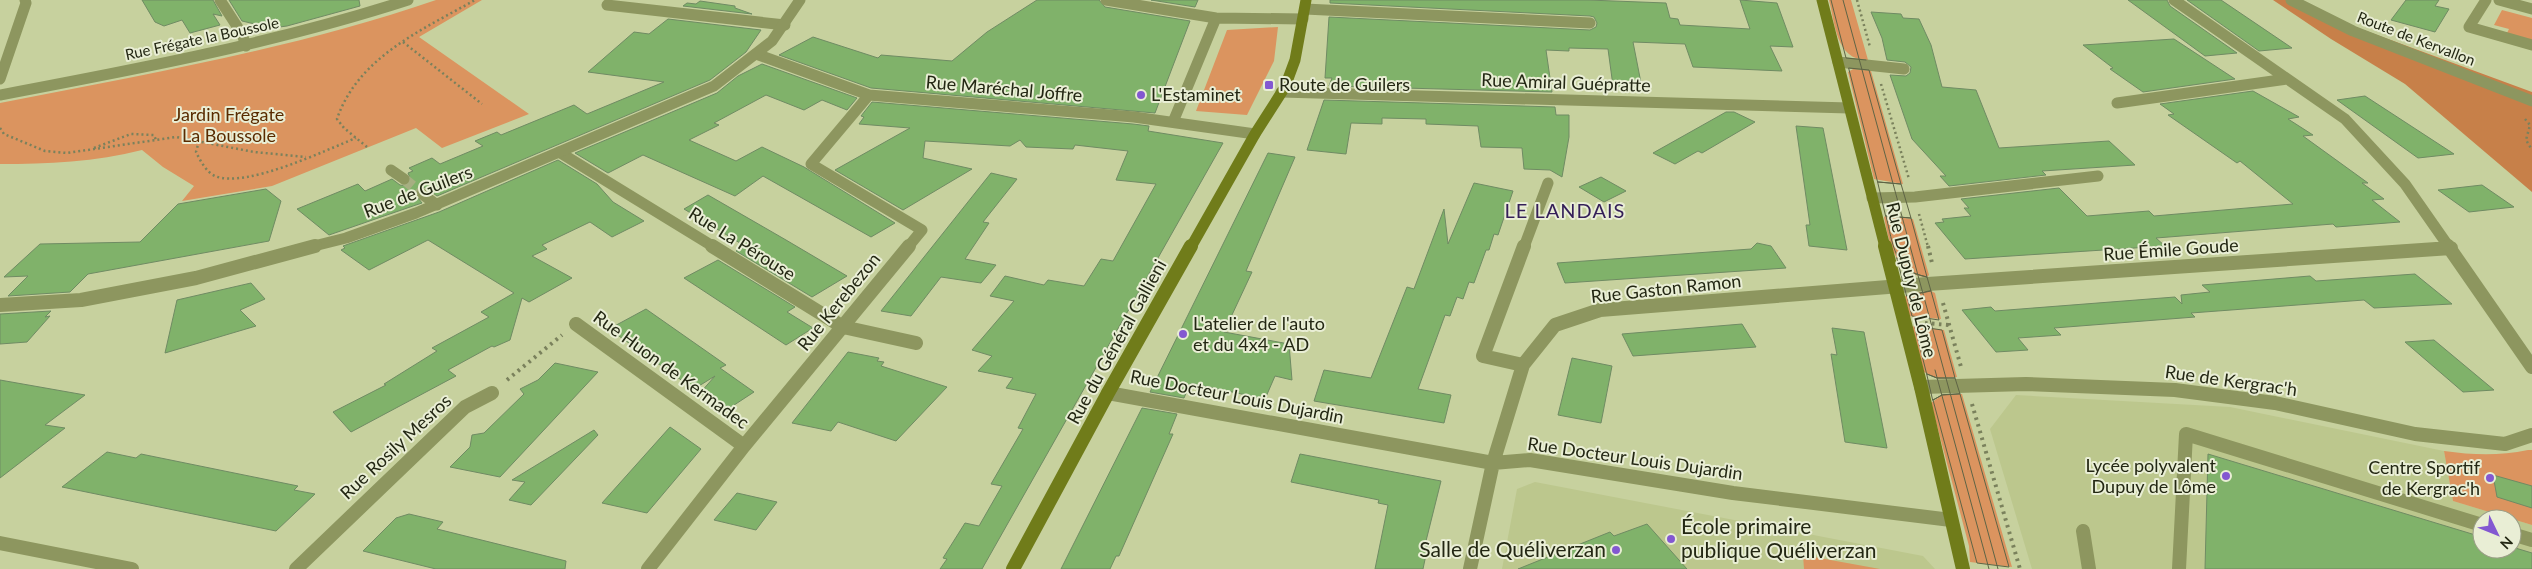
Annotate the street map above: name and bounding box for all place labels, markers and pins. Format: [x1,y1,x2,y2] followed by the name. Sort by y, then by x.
[1279,73,1410,95] place label: Route de Guilers
[1263,79,1275,91] marker: Route de Guilers
[1151,83,1241,105] place label: L'Estaminet
[1135,89,1147,101] marker: L'Estaminet
[1193,312,1325,355] place label: L'atelier de l'auto et du 4x4 - AD
[1177,328,1189,340] marker: L'atelier de l'auto et du 4x4 - AD
[2085,454,2217,497] place label: Lycée polyvalent Dupuy de Lôme
[2368,456,2481,499] place label: Centre Sportif de Kergrac'h
[2220,470,2232,482] marker: Lycée polyvalent Dupuy de Lôme
[2484,472,2496,484] marker: Centre Sportif de Kergrac'h
[1681,513,1877,562] place label: École primaire publique Quéliverzan
[1665,533,1677,545] marker: École primaire publique Quéliverzan
[1419,536,1606,561] place label: Salle de Quéliverzan
[1610,544,1622,556] marker: Salle de Quéliverzan

